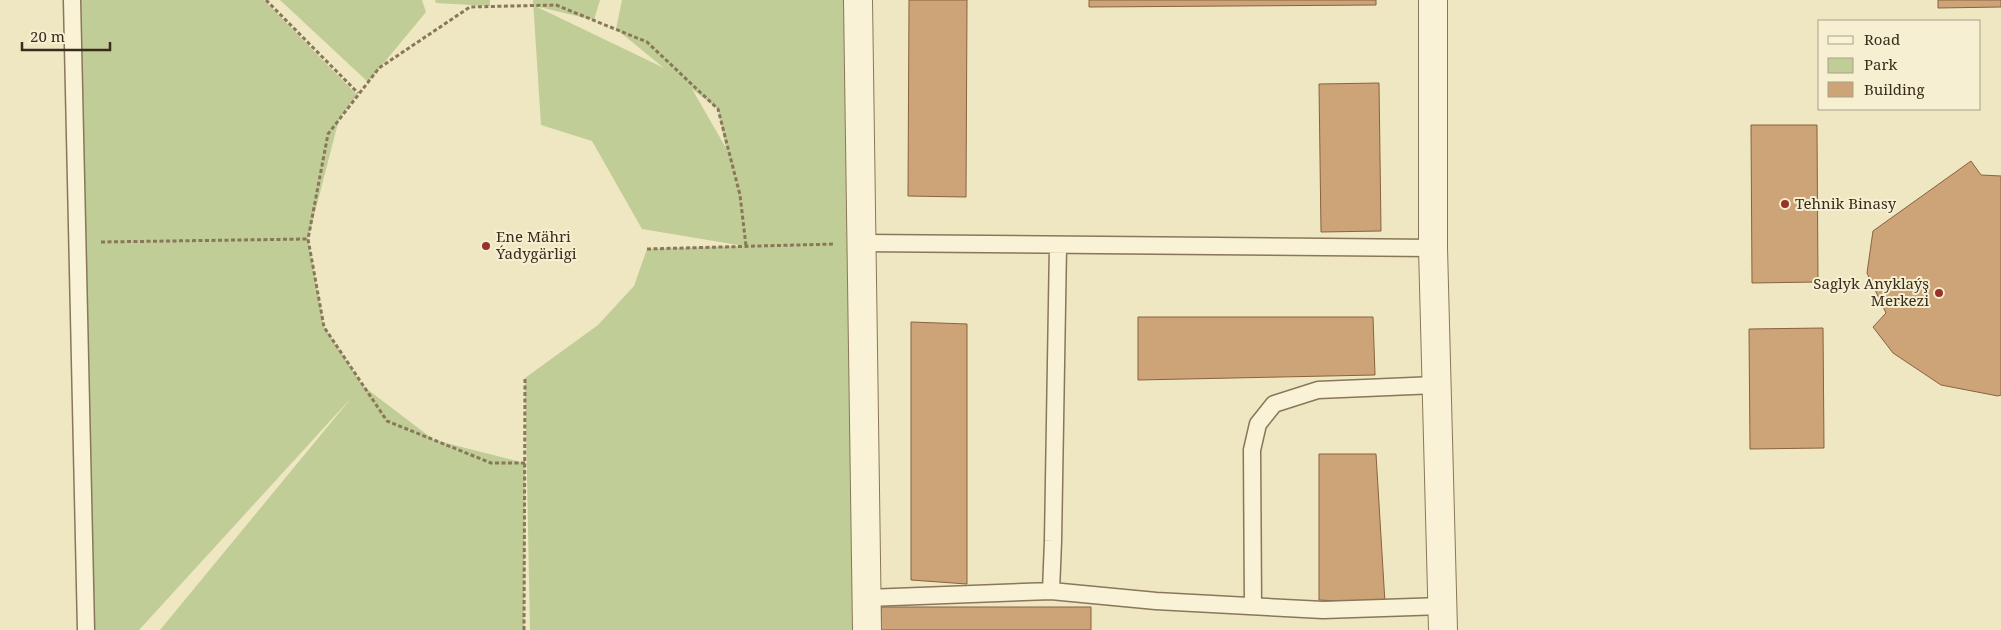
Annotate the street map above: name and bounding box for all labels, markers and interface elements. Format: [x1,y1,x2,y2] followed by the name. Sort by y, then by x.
[22,20,110,52] scale bar
[1818,20,1981,110] legend
[30,26,65,46] text: 20 m
[1864,29,1900,49] text: Road
[1864,54,1898,74] text: Park
[1864,79,1925,99] text: Building
[1795,193,1897,213] place label: Tehnik Binasy
[1779,198,1791,210] marker: Tehnik Binasy
[495,226,577,263] place label: Ene Mähri Ýadygärligi
[480,240,492,252] marker: Ene Mähri Ýadygärligi
[1813,273,1929,310] place label: Saglyk Anyklaýş Merkezi
[1933,287,1945,299] marker: Saglyk Anyklaýş Merkezi

